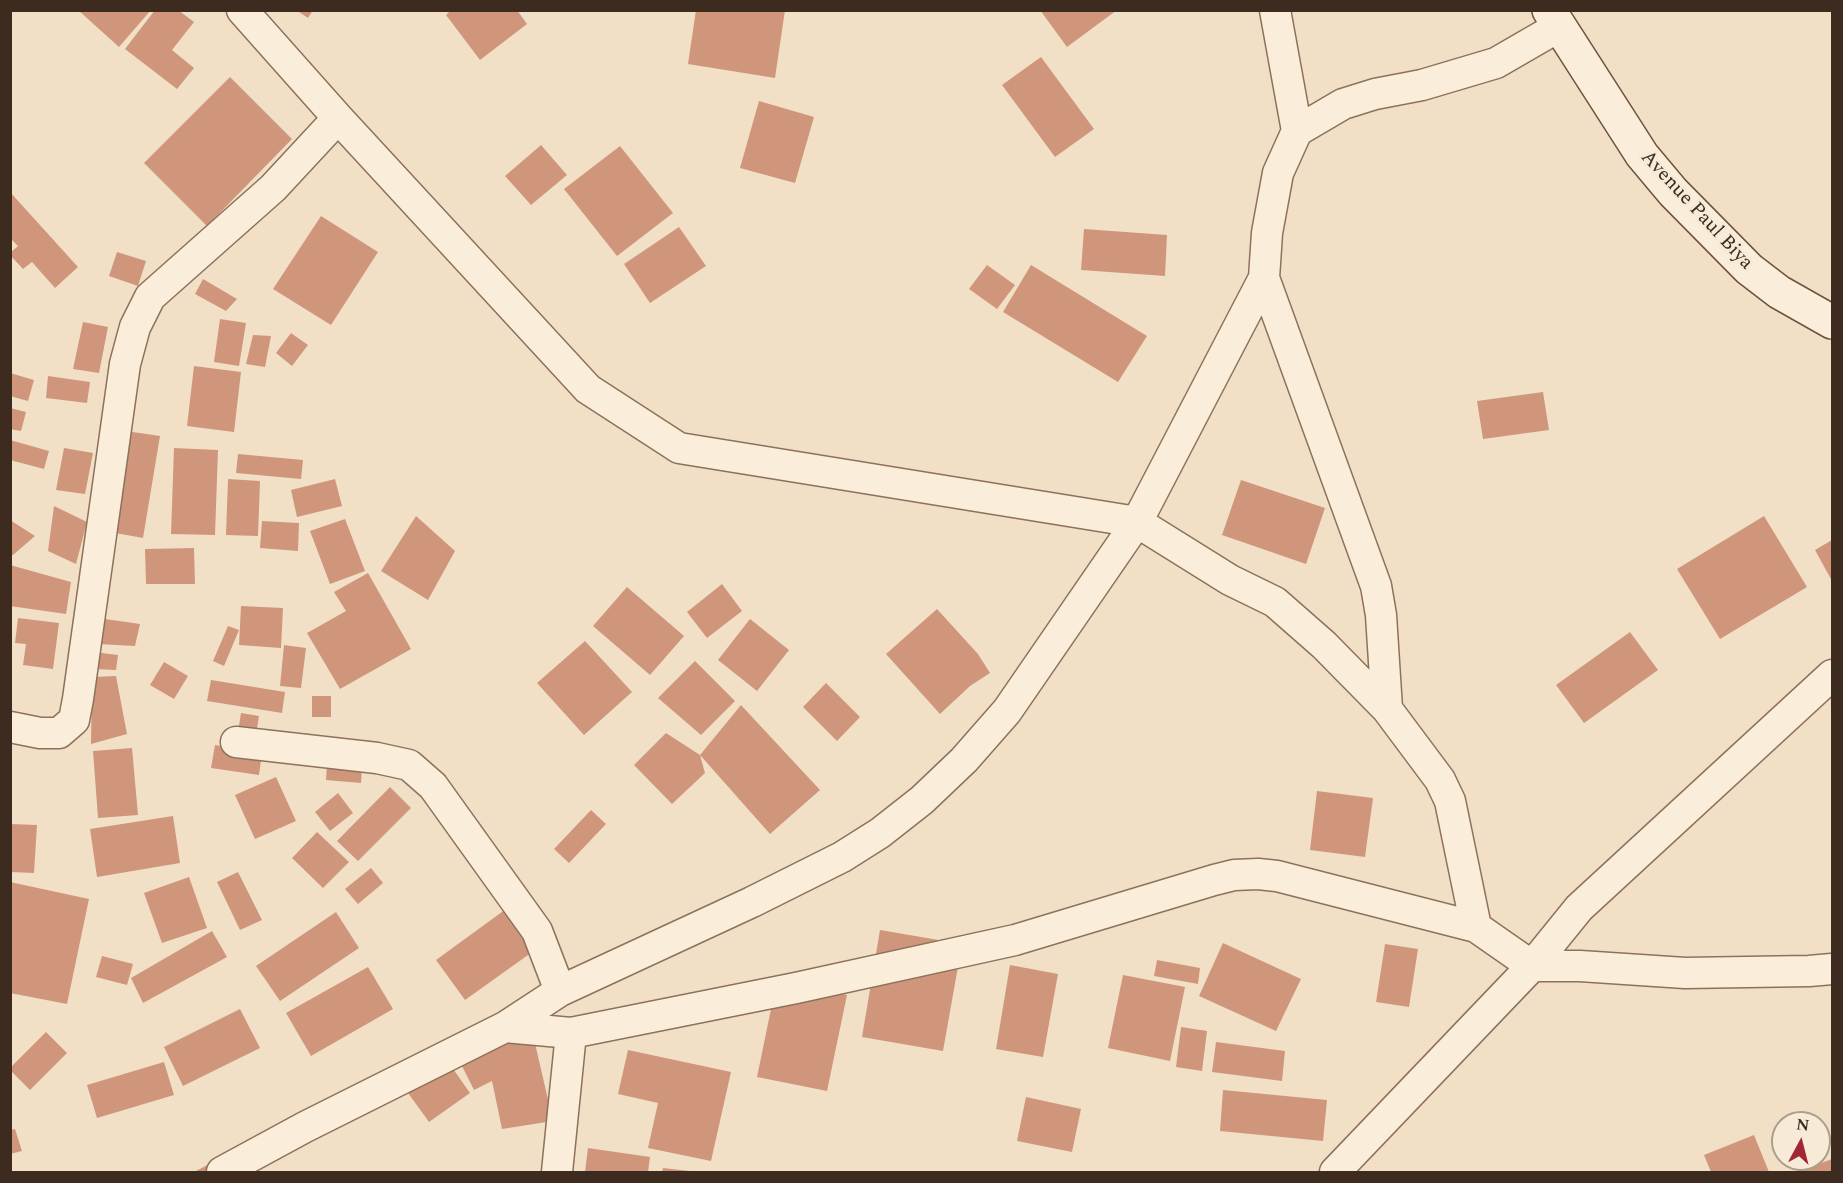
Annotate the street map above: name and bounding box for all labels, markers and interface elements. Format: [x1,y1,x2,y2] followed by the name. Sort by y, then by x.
[1635,146,1757,276] street label: Avenue Paul Biya
[1771,1111,1831,1171] north arrow
[1795,1112,1811,1138] text: N

